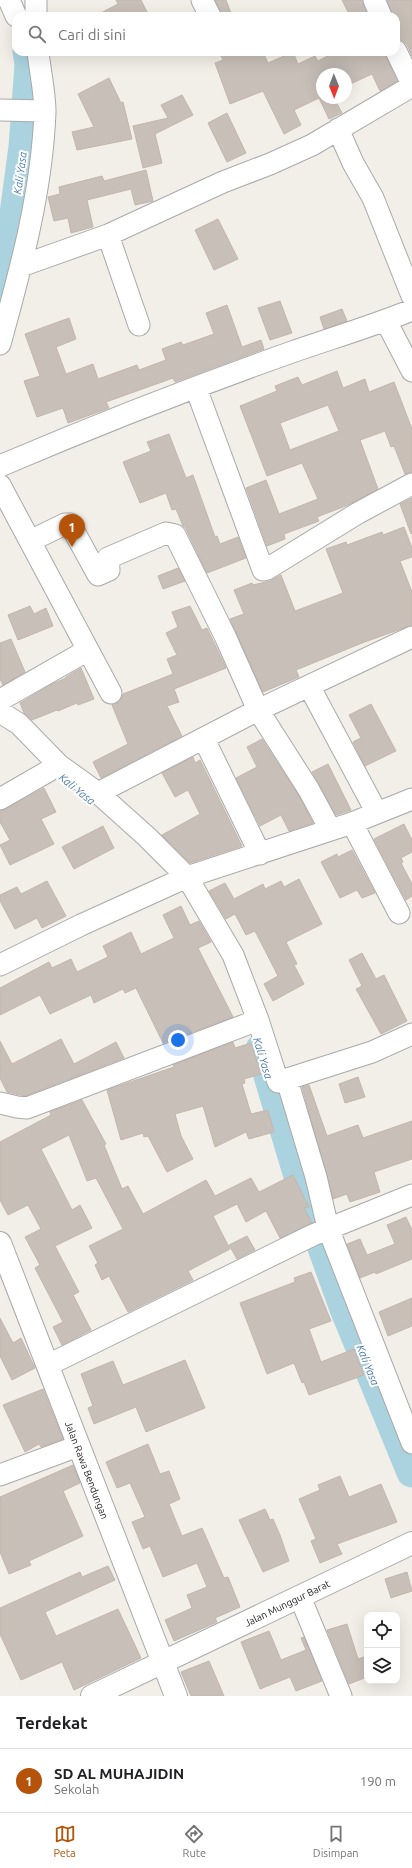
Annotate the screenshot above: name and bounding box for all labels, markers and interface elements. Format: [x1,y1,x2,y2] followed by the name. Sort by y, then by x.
[12,12,400,56] search box
[26,23,48,45] icon: search
[58,26,126,43] text: Cari di sini
[316,68,352,104] north arrow
[11,151,29,195] water label: Kali Yasa
[59,514,85,547] pin: 1
[57,771,97,807] water label: Kali Yasa
[168,1030,188,1050] your location
[251,1036,275,1080] water label: Kali Yasa
[354,1343,382,1387] water label: Kali Yasa
[63,1420,110,1521] street label: Jalan Rawa Bendungan
[243,1578,332,1629] street label: Jalan Munggur Barat
[364,1612,400,1684] map controls
[364,1612,400,1648] button: locate
[364,1648,400,1684] button: layers
[16,1713,88,1732] text: Terdekat
[54,1765,184,1782] text: SD AL MUHAJIDIN
[25,1774,33,1788] text: 1
[360,1774,396,1788] text: 190 m
[54,1782,99,1796] text: Sekolah
[53,1823,76,1859] tab: Peta
[183,1823,206,1859] tab: Rute
[313,1823,359,1859] tab: Disimpan

